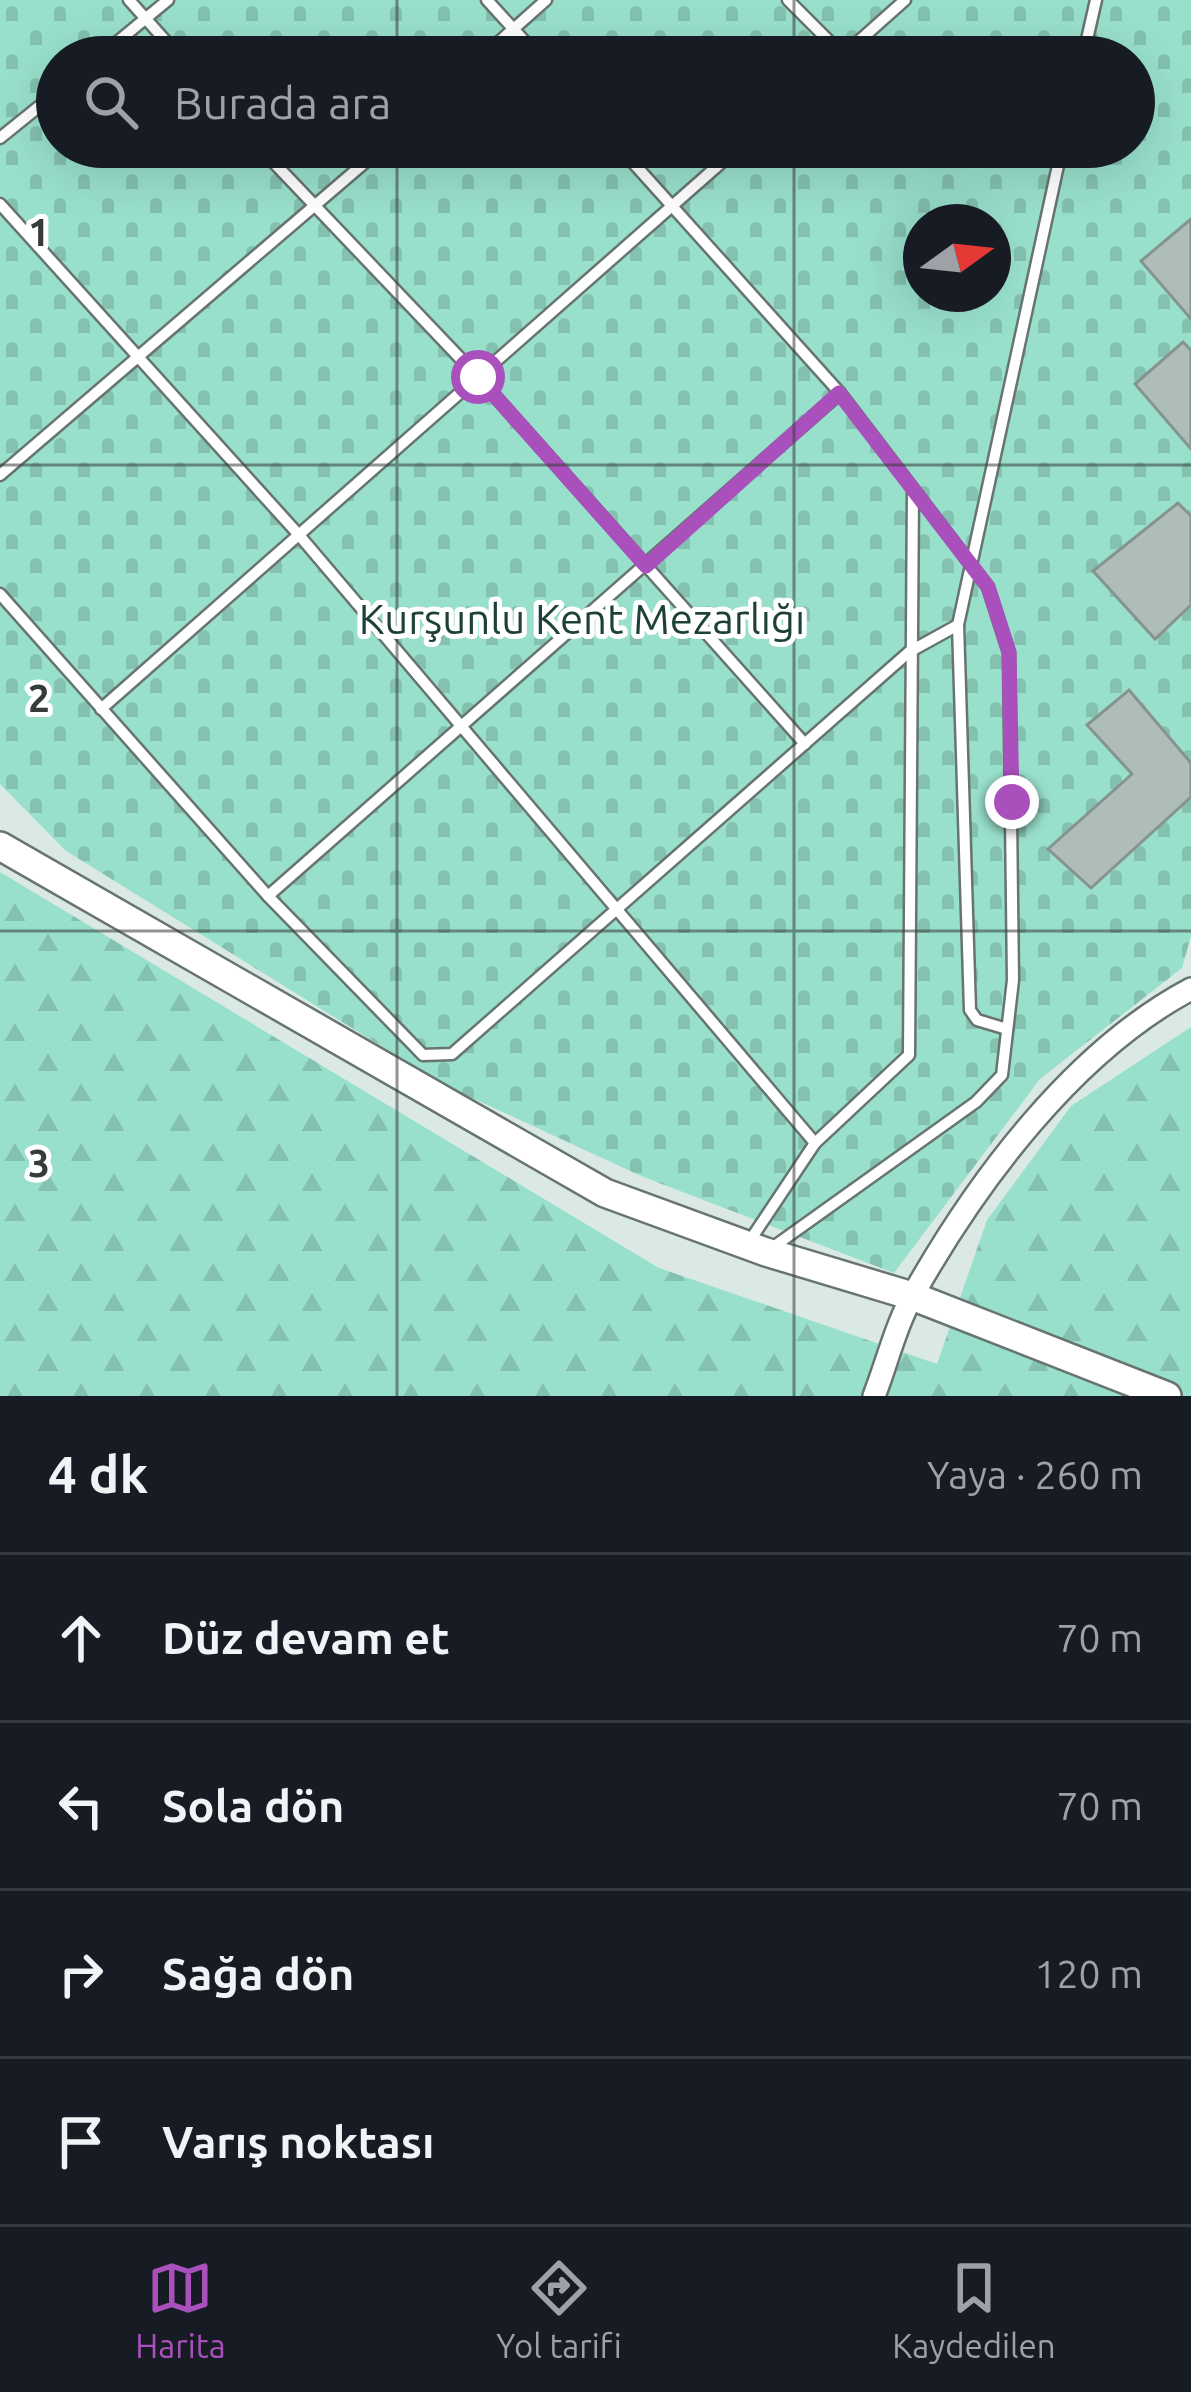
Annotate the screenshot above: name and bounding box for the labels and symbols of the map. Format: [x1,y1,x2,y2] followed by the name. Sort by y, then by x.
[903,204,1011,312] north arrow
[28,210,50,253] text: 1
[451,350,505,404] route start
[359,595,805,642] park label: Kurşunlu Kent Mezarlığı
[28,676,50,719] text: 2
[985,775,1039,829] route end
[28,1141,50,1184] text: 3

